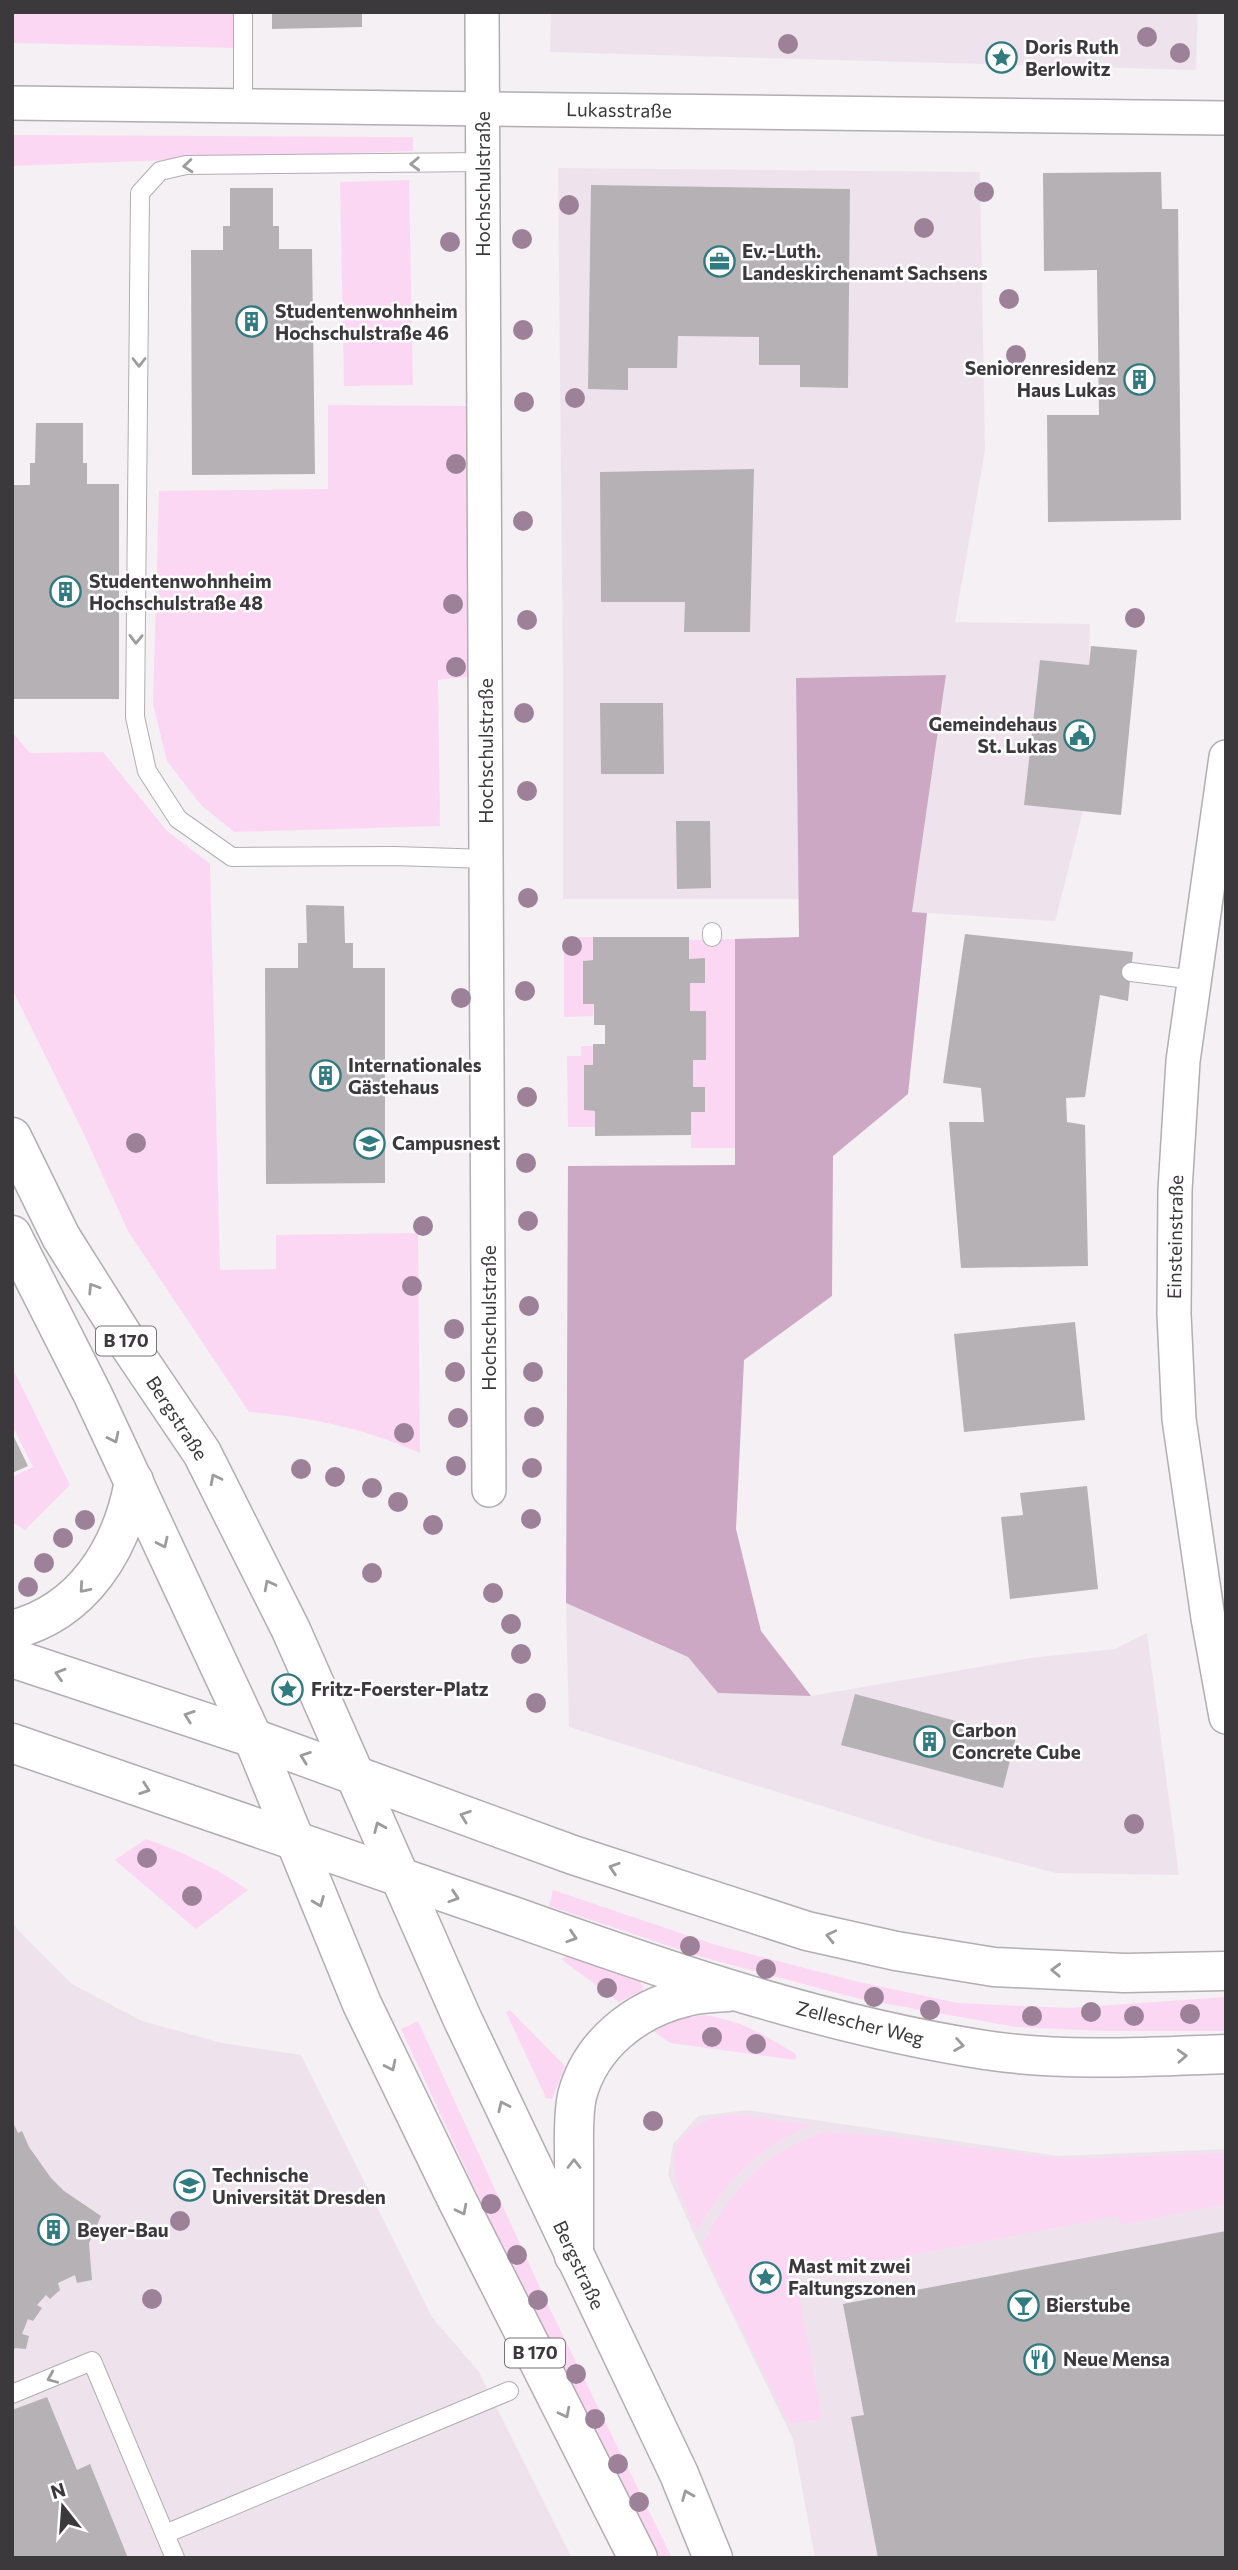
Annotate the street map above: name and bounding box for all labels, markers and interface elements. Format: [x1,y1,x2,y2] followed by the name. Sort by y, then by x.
[1025,35,1119,80] place label: Doris Ruth Berlowitz
[985,41,1019,75] place icon: Doris Ruth Berlowitz
[566,97,672,122] street label: Lukasstraße
[471,111,494,257] street label: Hochschulstraße
[409,156,420,171] one-way arrow
[182,159,194,174] one-way arrow
[742,239,988,284] place label: Ev.-Luth. Landeskirchenamt Sachsens
[702,245,736,279] office icon: Ev.-Luth. Landeskirchenamt Sachsens
[275,299,457,344] place label: Studentenwohnheim Hochschulstraße 46
[235,305,269,339] building icon: Studentenwohnheim Hochschulstraße 46
[965,356,1116,401] place label: Seniorenresidenz Haus Lukas
[131,357,147,368] one-way arrow
[1122,362,1156,396] building icon: Seniorenresidenz Haus Lukas
[89,569,271,614] place label: Studentenwohnheim Hochschulstraße 48
[49,575,83,609] building icon: Studentenwohnheim Hochschulstraße 48
[128,634,144,644] one-way arrow
[474,678,497,824] street label: Hochschulstraße
[928,712,1057,757] place label: Gemeindehaus St. Lukas
[1063,718,1097,752] public building icon: Gemeindehaus St. Lukas
[348,1053,482,1098] place label: Internationales Gästehaus
[308,1059,342,1093] building icon: Internationales Gästehaus
[352,1126,386,1160] school or university icon: Campusnest
[392,1131,500,1154] place label: Campusnest
[1162,1175,1187,1299] street label: Einsteinstraße
[477,1245,500,1391] street label: Hochschulstraße
[88,1282,101,1295] one-way arrow
[96,1326,156,1356] road number: B 170
[142,1371,213,1464] street label: Bergstraße
[105,1431,119,1443] one-way arrow
[210,1474,224,1486] one-way arrow
[155,1536,169,1548] one-way arrow
[80,1580,93,1593] one-way arrow
[263,1580,277,1592] one-way arrow
[54,1667,66,1682] one-way arrow
[271,1672,305,1706] place icon: Fritz-Foerster-Platz
[311,1677,489,1700] place label: Fritz-Foerster-Platz
[183,1710,195,1725] one-way arrow
[952,1718,1081,1763] place label: Carbon Concrete Cube
[912,1724,946,1758] building icon: Carbon Concrete Cube
[300,1751,312,1765] one-way arrow
[138,1781,151,1795] one-way arrow
[460,1810,472,1824] one-way arrow
[373,1822,387,1835] one-way arrow
[609,1862,621,1876] one-way arrow
[448,1888,460,1903] one-way arrow
[311,1894,325,1907] one-way arrow
[566,1929,578,1943] one-way arrow
[825,1930,837,1945] one-way arrow
[1050,1963,1061,1978] one-way arrow
[794,1996,926,2050] street label: Zellescher Weg
[953,2037,965,2052] one-way arrow
[1177,2048,1188,2063] one-way arrow
[383,2059,397,2071] one-way arrow
[498,2101,512,2113] one-way arrow
[566,2158,582,2168] one-way arrow
[212,2163,386,2208] place label: Technische Universität Dresden
[172,2169,206,2203] school or university icon: Technische Universität Dresden
[453,2203,467,2215] one-way arrow
[37,2213,71,2247] building icon: Beyer-Bau
[549,2217,610,2313] street label: Bergstraße
[77,2218,169,2241] place label: Beyer-Bau
[788,2254,916,2299] place label: Mast mit zwei Faltungszonen
[748,2260,782,2294] place icon: Mast mit zwei Faltungszonen
[1006,2288,1040,2322] bar icon: Bierstube
[1046,2293,1130,2316] place label: Bierstube
[505,2339,565,2368] road number: B 170
[1023,2342,1057,2376] restaurant icon: Neue Mensa
[1063,2347,1170,2370] place label: Neue Mensa
[47,2369,59,2383] one-way arrow
[557,2406,571,2418] one-way arrow
[28,2472,98,2542] north arrow
[48,2477,68,2503] text: N
[681,2489,695,2502] one-way arrow

